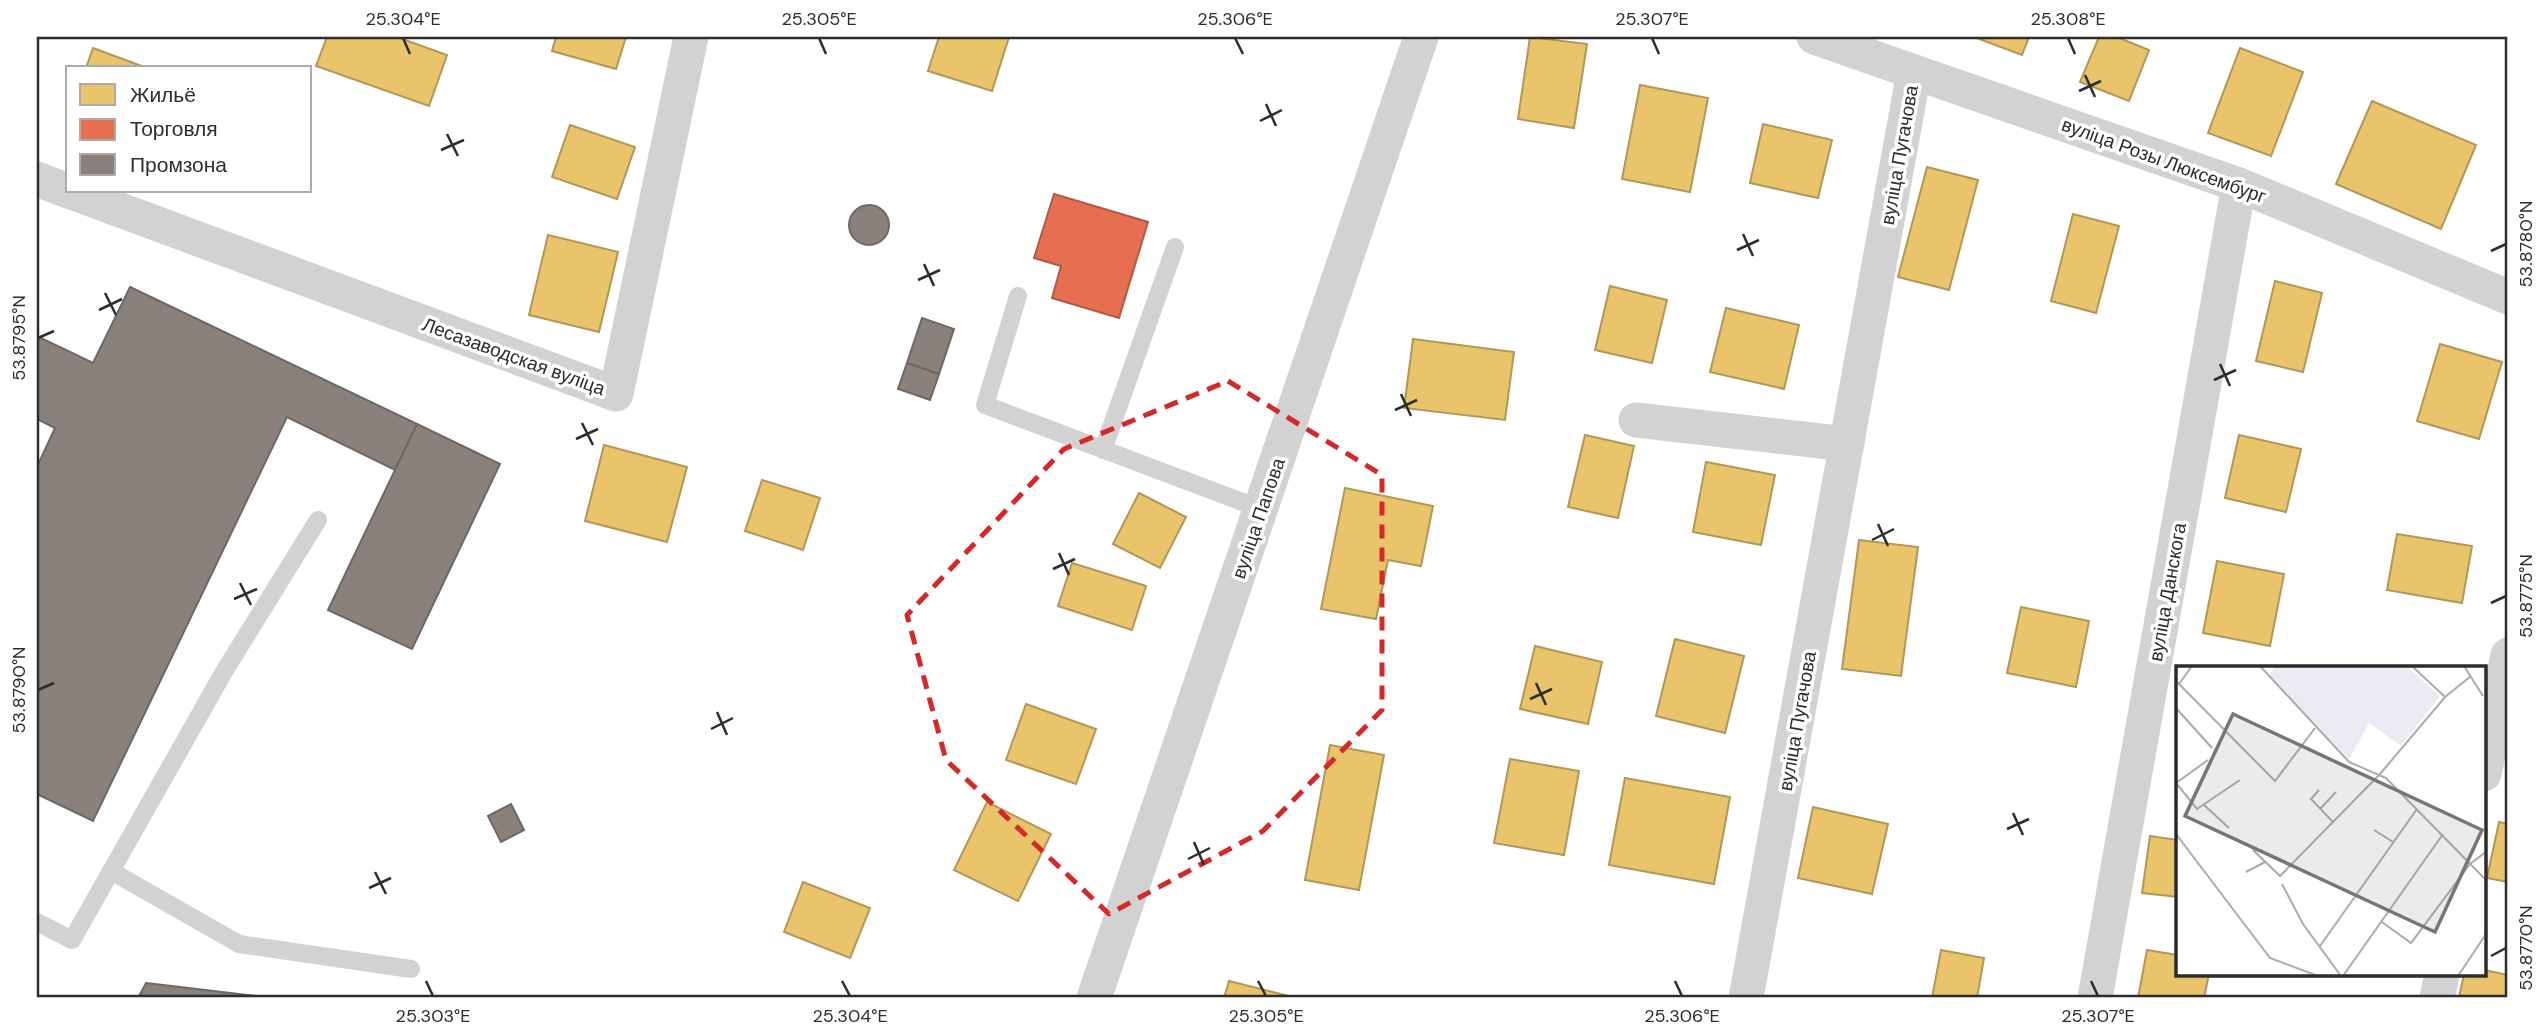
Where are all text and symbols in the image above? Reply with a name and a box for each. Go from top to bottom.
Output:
text: 25.304°E [365,7,441,31]
text: 25.305°E [781,7,857,31]
text: 25.306°E [1197,7,1273,31]
text: 25.307°E [1615,7,1689,31]
text: 25.308°E [2030,7,2106,31]
legend [66,66,312,192]
text: Жильё [130,81,196,109]
street label: вуліца Пугачова [1875,83,1924,227]
street label: вуліца Розы Люксембург [2058,112,2269,209]
text: Торговля [130,115,218,143]
text: Промзона [130,151,227,179]
text: 53.8780°N [2514,201,2538,287]
text: 53.8795°N [7,295,31,381]
street label: Лесазаводская вуліца [419,312,609,401]
street label: вуліца Папова [1226,454,1291,582]
street label: вуліца Данскога [2143,520,2192,663]
text: 53.8775°N [2514,554,2538,638]
text: 53.8790°N [7,646,31,734]
street label: вуліца Пугачова [1773,649,1822,793]
inset map [2176,666,2486,976]
text: 53.8770°N [2514,905,2538,991]
text: 25.303°E [396,1004,470,1028]
text: 25.304°E [812,1004,888,1028]
text: 25.305°E [1228,1004,1304,1028]
text: 25.306°E [1644,1004,1720,1028]
text: 25.307°E [2061,1004,2135,1028]

